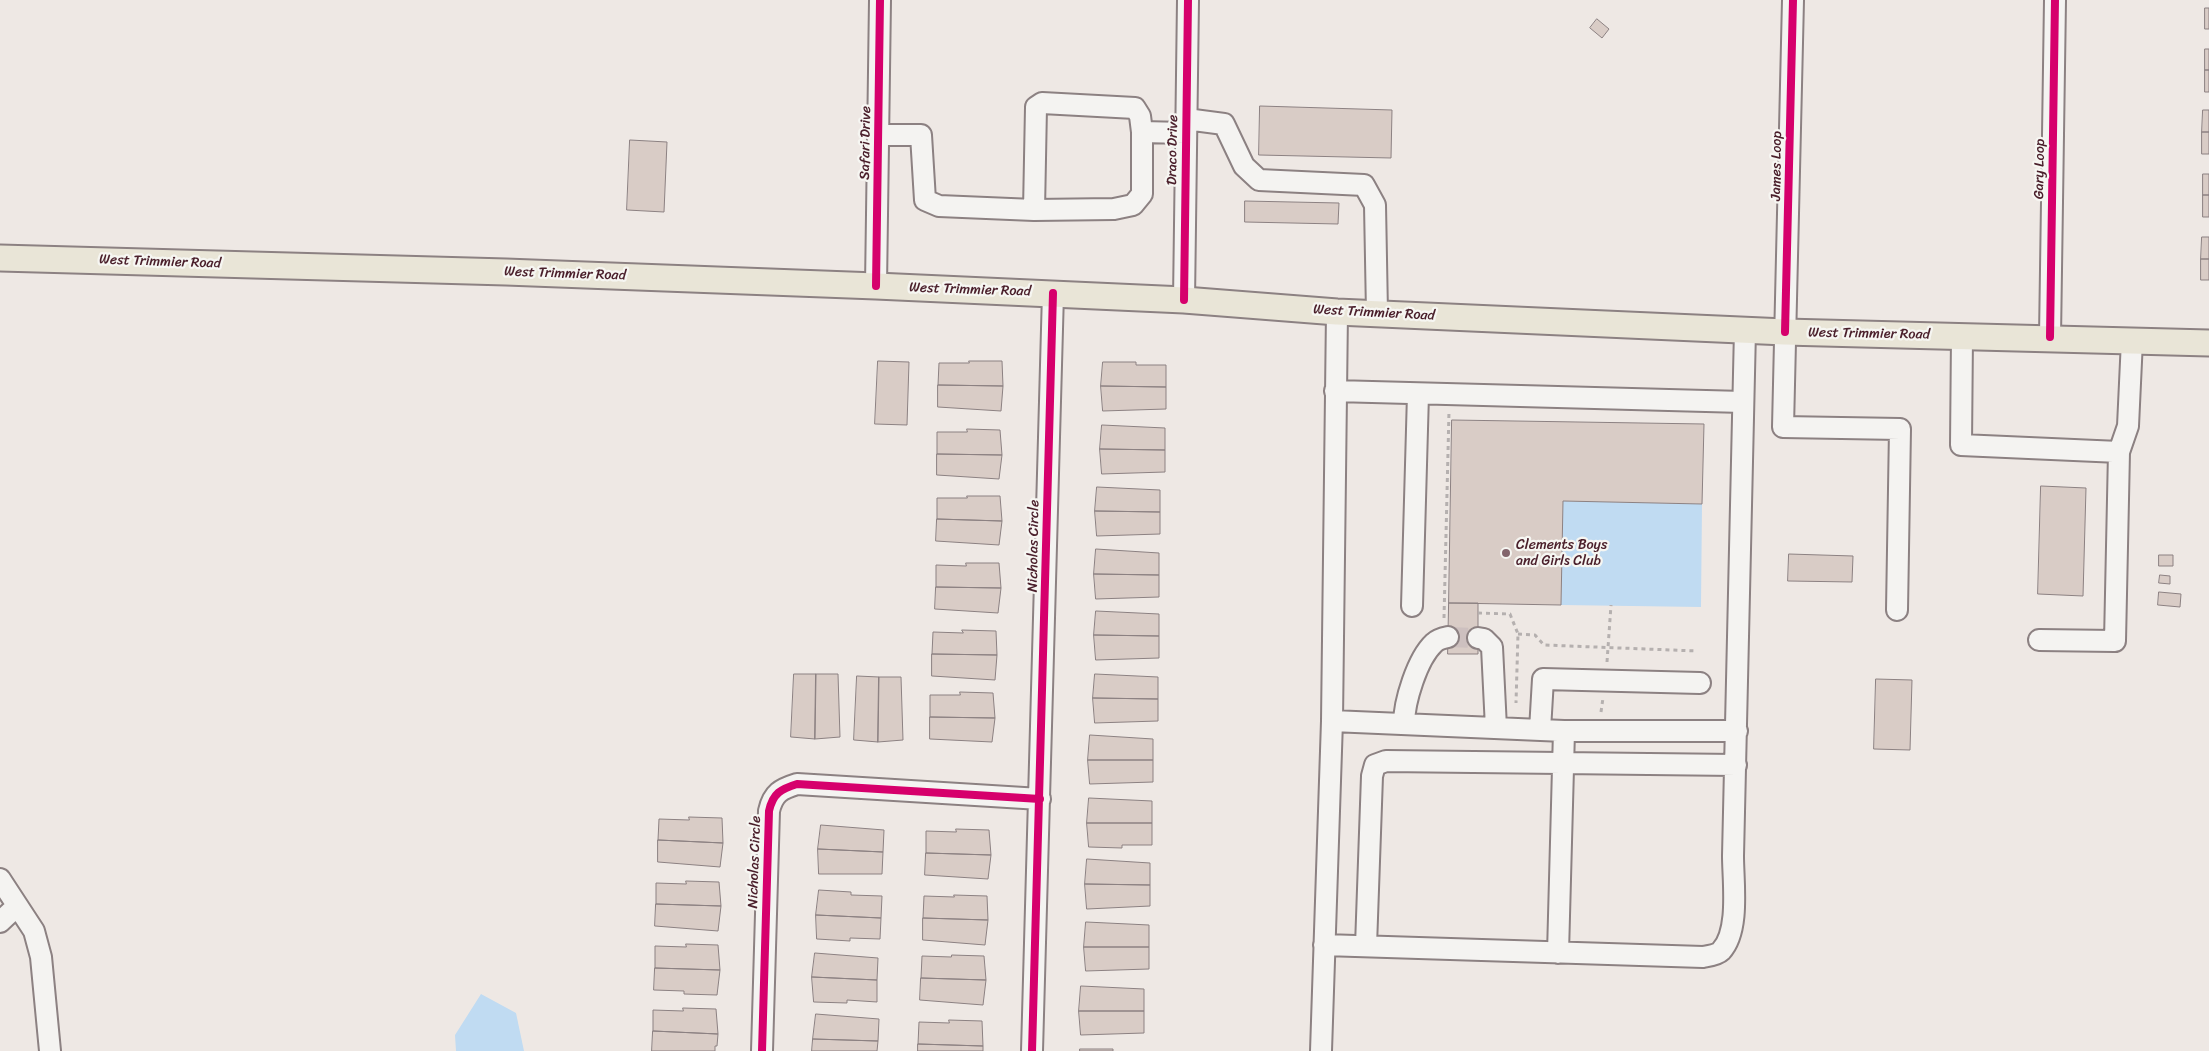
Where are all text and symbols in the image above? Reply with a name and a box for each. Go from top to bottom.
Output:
street label: Safari Drive [857,106,875,180]
street label: Draco Drive [1164,115,1182,185]
street label: James Loop [1768,131,1786,201]
street label: Gary Loop [2031,139,2049,199]
street label: West Trimmier Road [99,251,221,273]
street label: West Trimmier Road [504,263,626,285]
street label: West Trimmier Road [909,279,1031,301]
street label: West Trimmier Road [1313,301,1435,325]
street label: West Trimmier Road [1808,325,1930,343]
street label: Nicholas Circle [1025,500,1043,592]
place label: Clements Boys and Girls Club [1516,537,1607,570]
marker: Clements Boys and Girls Club [1500,547,1512,559]
street label: Nicholas Circle [745,815,765,909]

